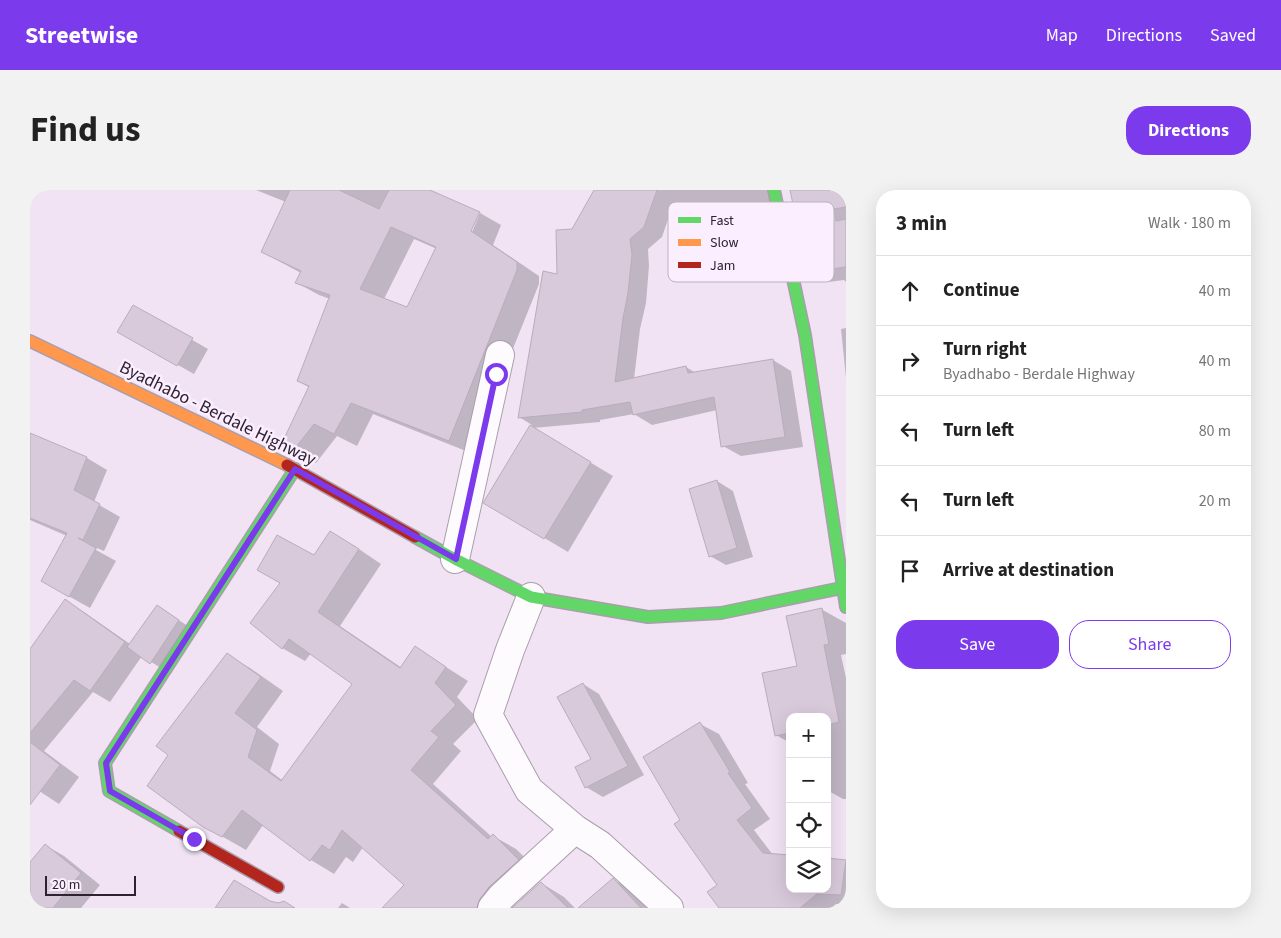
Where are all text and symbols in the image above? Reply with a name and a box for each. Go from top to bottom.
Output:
text: Streetwise [25,18,138,53]
text: Map [1046,23,1078,48]
text: Directions [1106,23,1182,48]
text: Saved [1210,23,1256,48]
text: Find us [30,105,140,155]
button: Directions [1126,106,1251,155]
legend [668,202,834,282]
text: 3 min [896,208,947,238]
text: Fast [710,211,734,231]
text: Walk · 180 m [1148,212,1231,234]
text: Slow [710,233,739,253]
text: Jam [710,256,735,276]
icon: ahead [896,277,924,305]
text: Continue [943,277,1020,304]
text: 40 m [1199,280,1231,302]
text: Turn right [943,336,1027,363]
icon: right [896,347,924,375]
text: 40 m [1199,350,1231,372]
street label: Byadhabo - Berdale Highway [115,355,321,472]
route start [485,363,508,386]
text: Byadhabo - Berdale Highway [943,363,1135,385]
icon: left [896,417,924,445]
text: Turn left [943,417,1014,444]
text: 80 m [1199,420,1231,442]
icon: left [896,487,924,515]
text: Turn left [943,487,1014,514]
text: 20 m [1199,490,1231,512]
icon: arrive [896,557,924,585]
text: Arrive at destination [943,557,1114,584]
button: Save [896,620,1059,669]
button: Share [1069,620,1231,669]
map controls [786,713,831,893]
button: + [786,713,831,758]
button: − [786,758,831,803]
button: locate [786,803,831,848]
route end [183,828,206,851]
button: layers [786,848,831,893]
scale bar [45,873,136,896]
text: 20 m [52,875,80,895]

